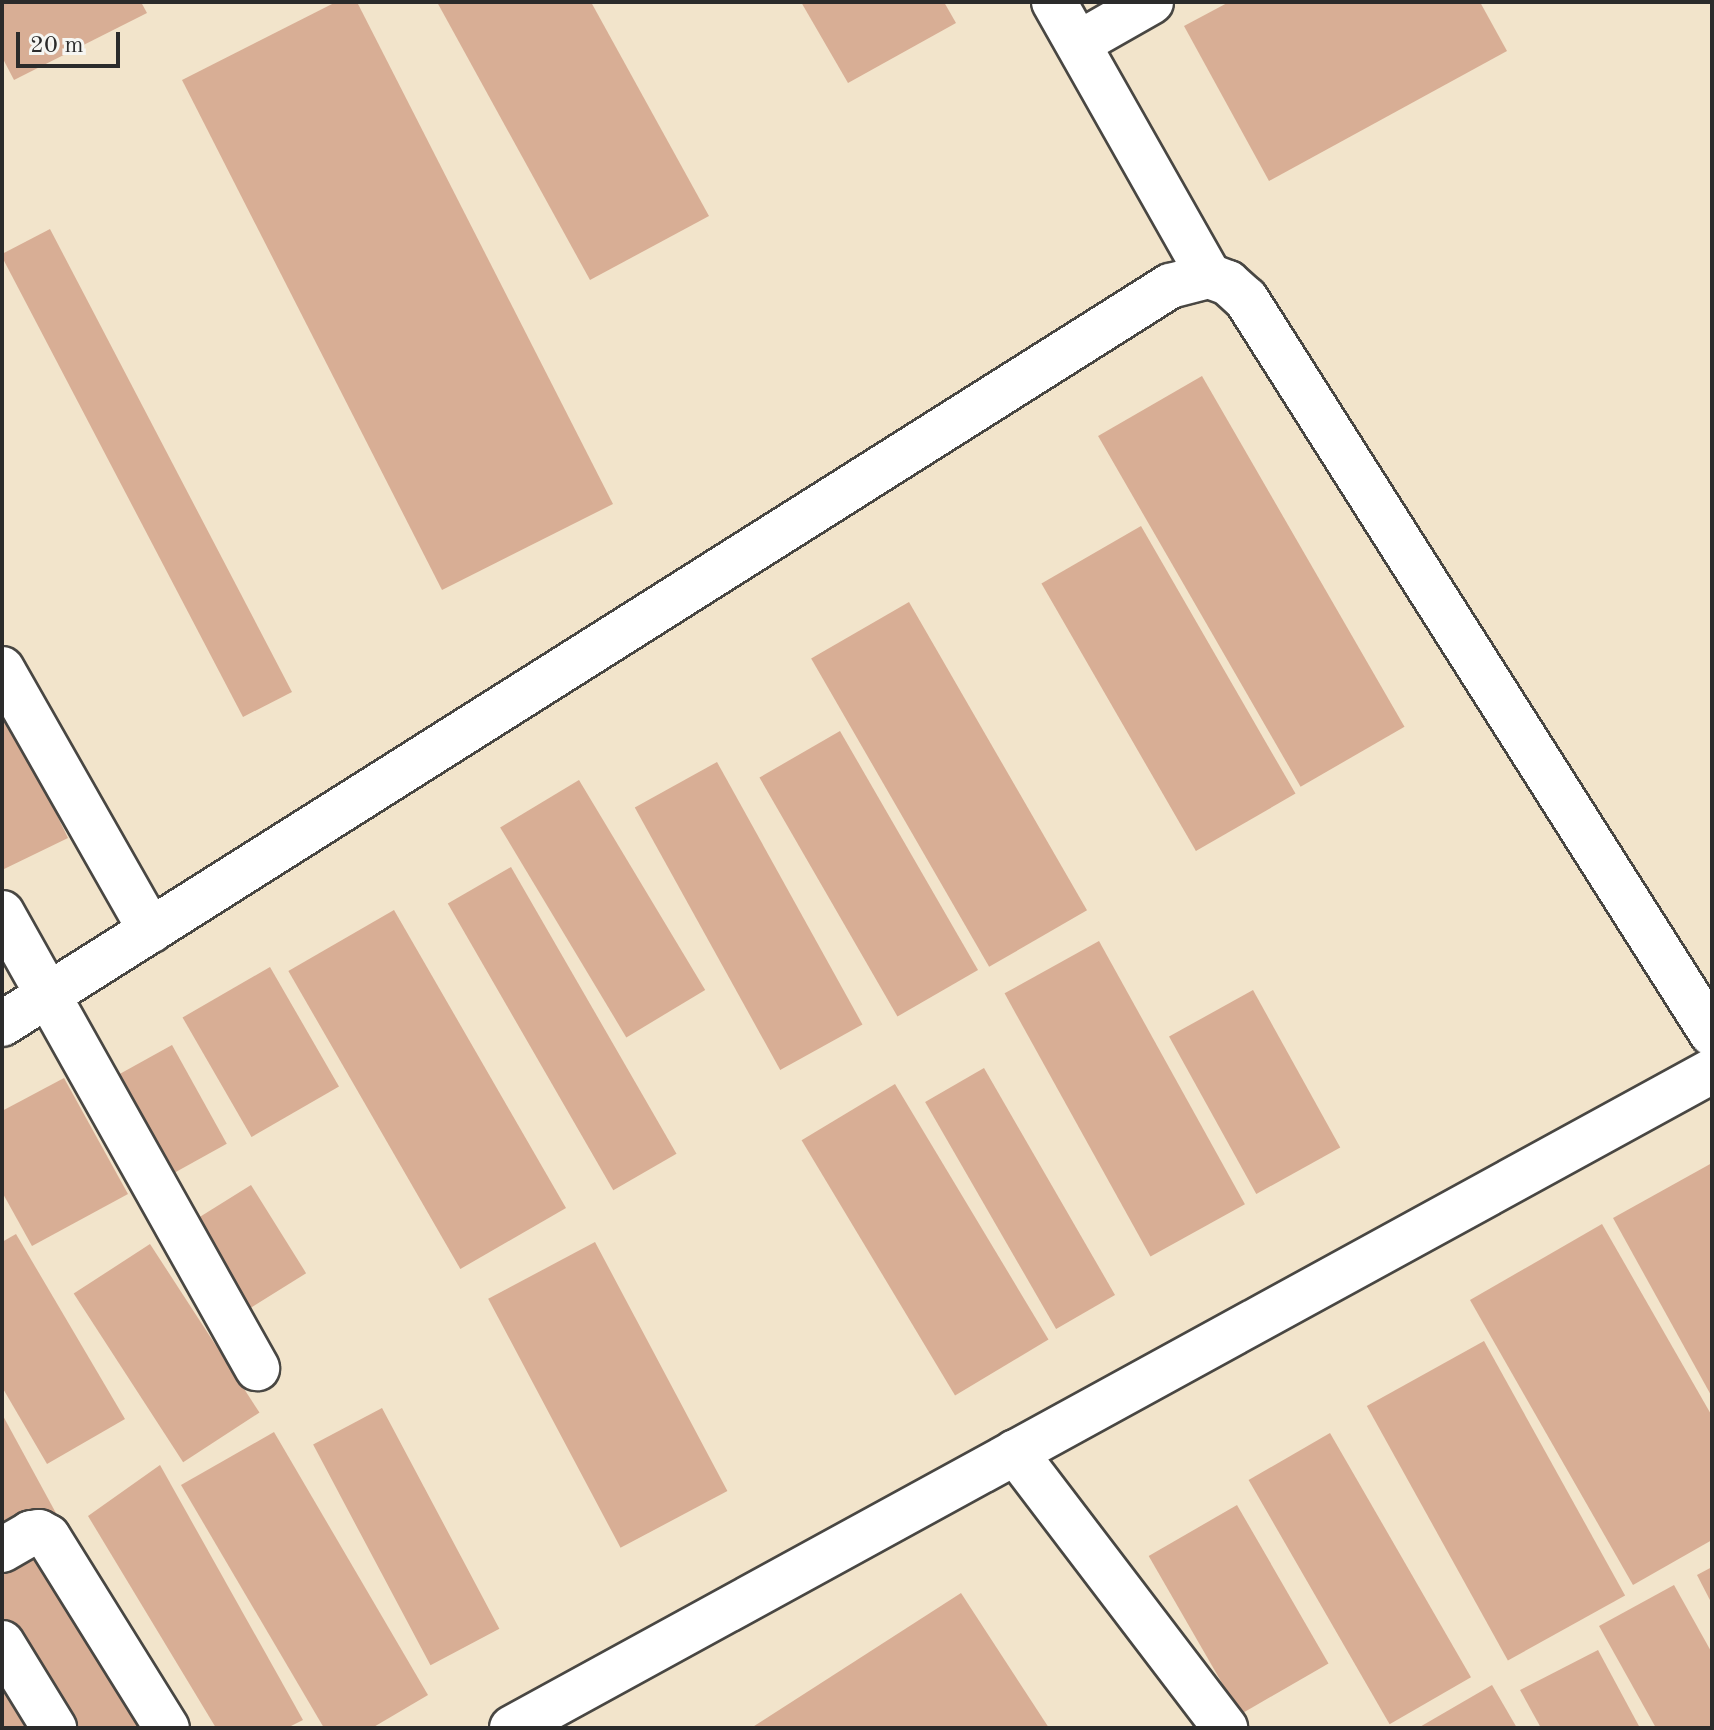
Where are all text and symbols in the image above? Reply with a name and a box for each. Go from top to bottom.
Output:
scale bar [20,16,124,66]
text: 20 m [30,34,84,58]

